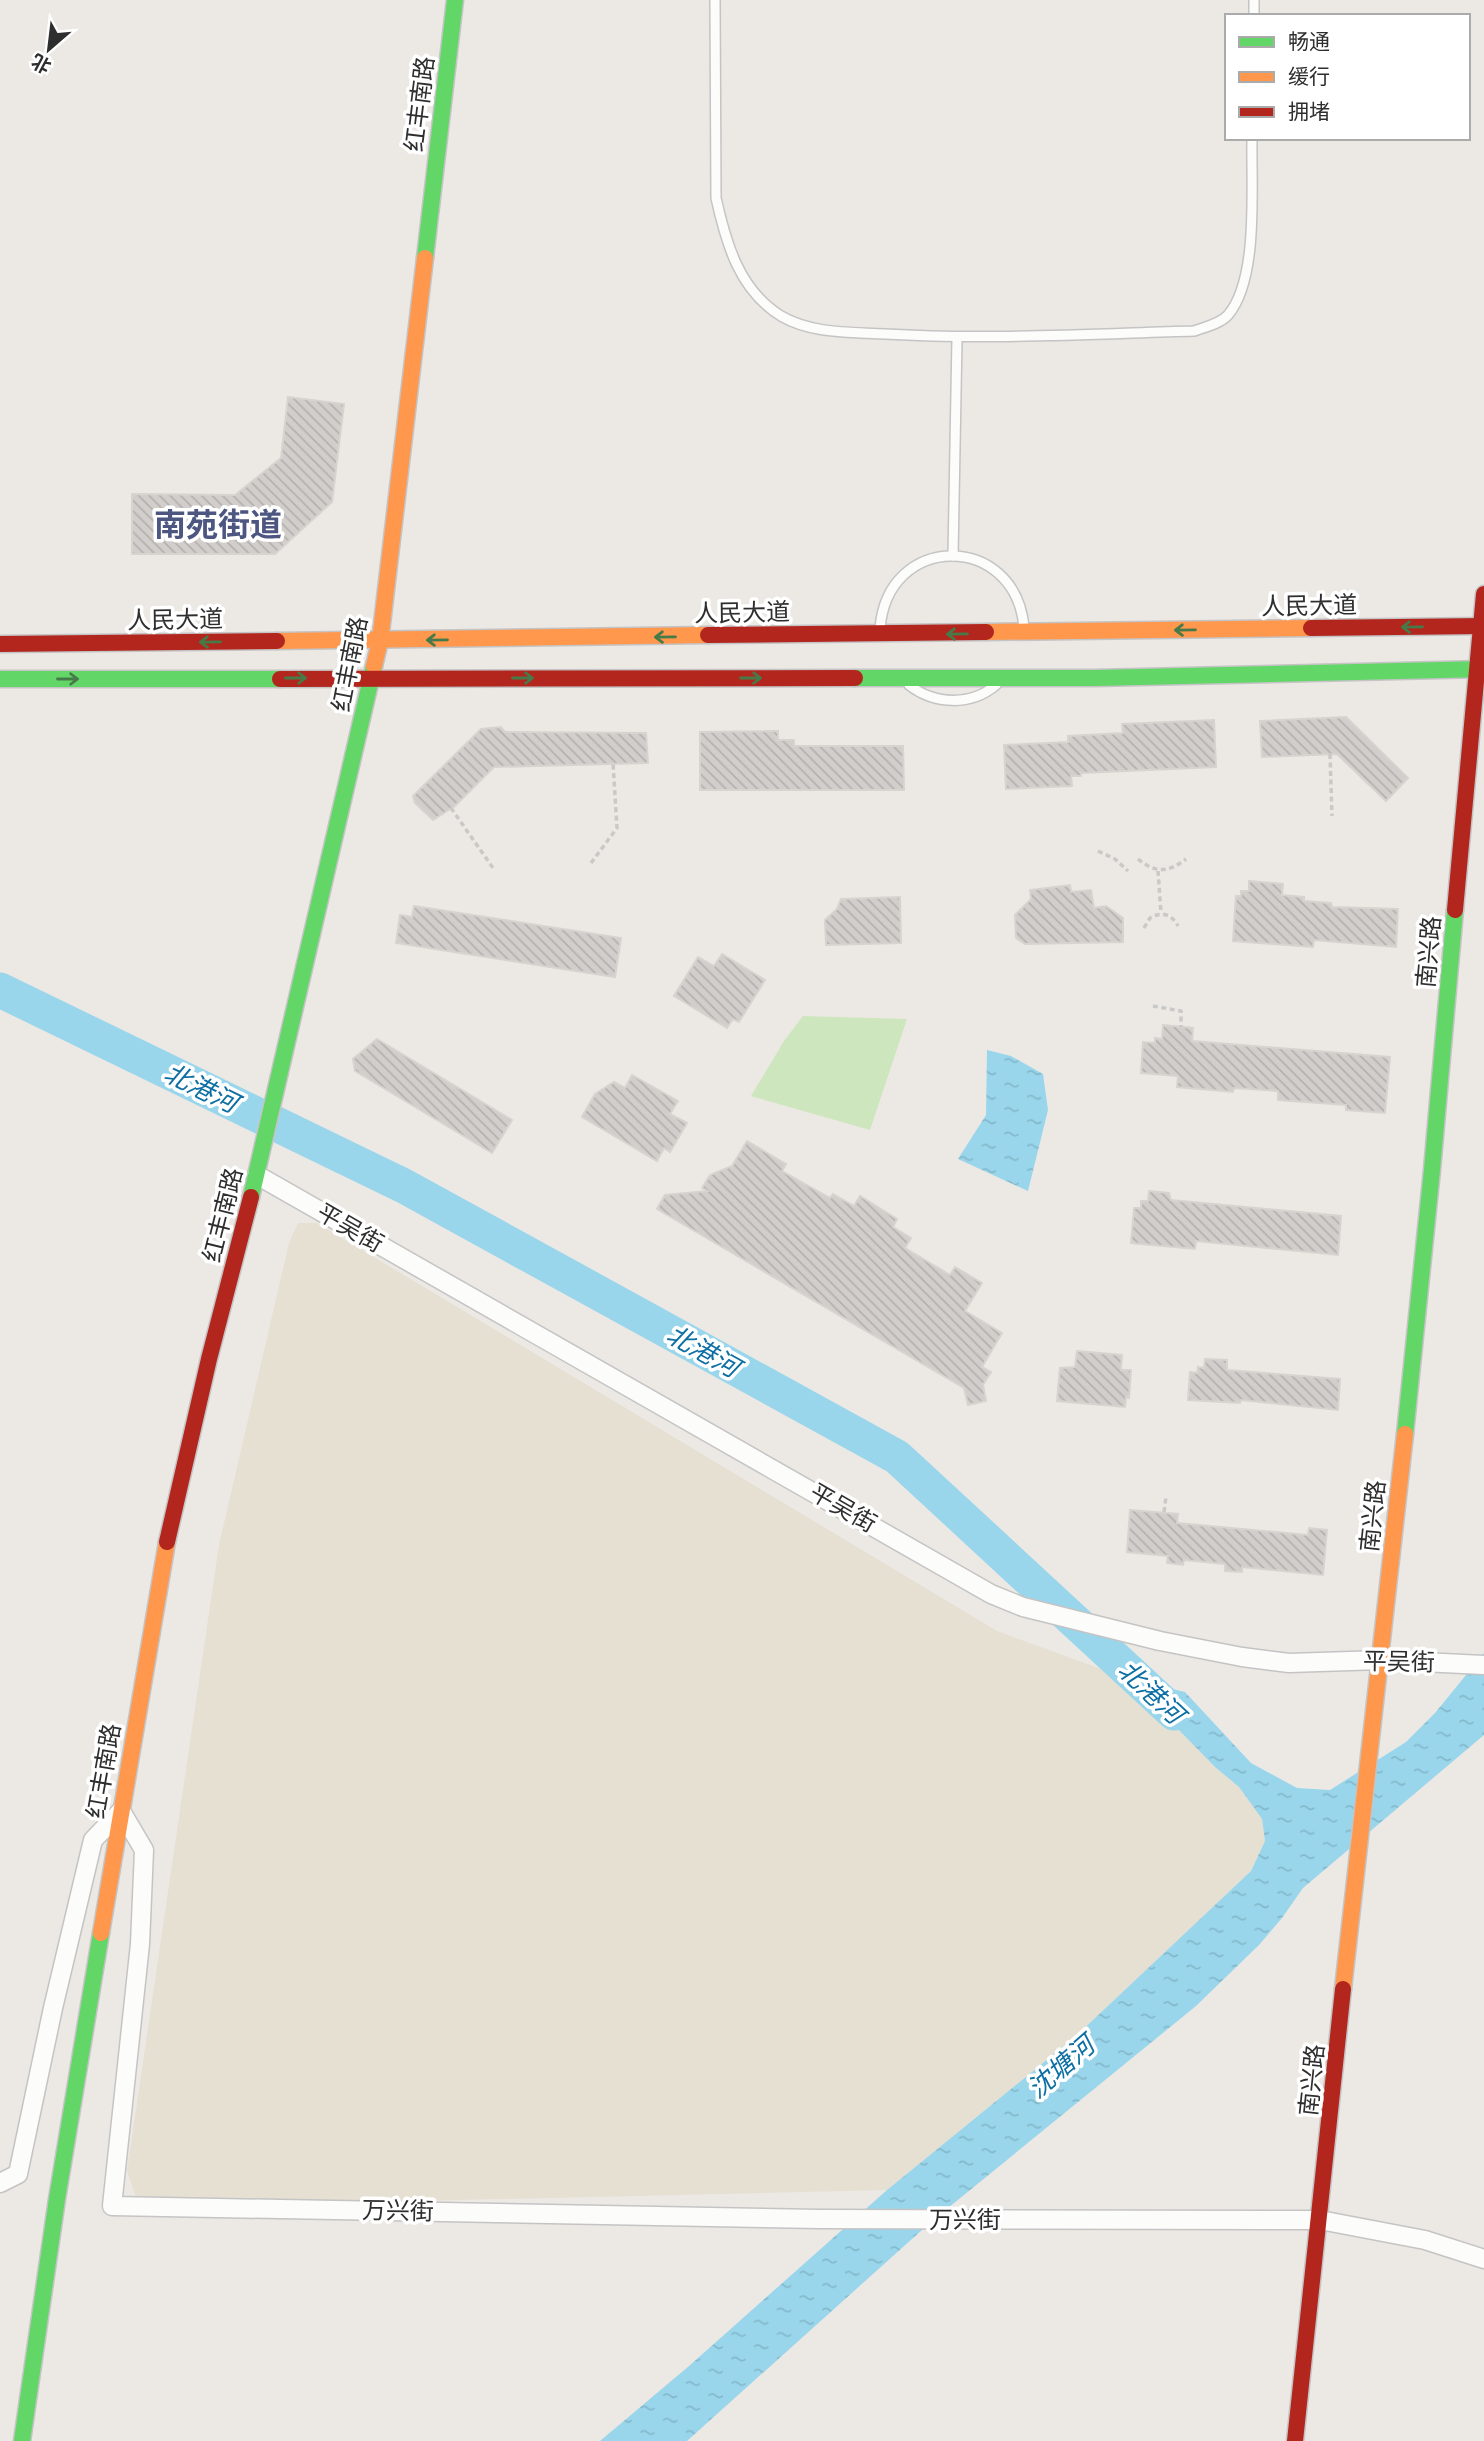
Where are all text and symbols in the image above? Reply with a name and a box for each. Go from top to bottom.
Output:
north arrow [14,14,84,84]
legend [1225,14,1470,140]
text: 畅通 [1288,30,1330,54]
text: 北 [27,49,55,78]
street label: 红丰南路 [400,55,440,153]
text: 缓行 [1288,65,1330,89]
text: 拥堵 [1288,100,1330,124]
district label: 南苑街道 [154,506,282,544]
street label: 人民大道 [1261,591,1357,621]
street label: 人民大道 [694,598,790,628]
street label: 人民大道 [127,605,223,635]
street label: 红丰南路 [327,614,373,714]
one-way arrow [1401,621,1424,634]
one-way arrow [1173,624,1196,637]
one-way arrow [945,627,968,640]
one-way arrow [653,630,676,644]
one-way arrow [426,633,449,647]
one-way arrow [198,635,221,649]
one-way arrow [284,671,307,685]
one-way arrow [511,671,534,685]
one-way arrow [739,671,762,685]
one-way arrow [56,672,79,686]
street label: 南兴路 [1412,915,1446,989]
water label: 北港河 [159,1057,247,1121]
street label: 红丰南路 [198,1165,248,1265]
street label: 平吴街 [312,1198,388,1258]
water label: 北港河 [662,1319,749,1385]
street label: 平吴街 [805,1478,881,1538]
street label: 南兴路 [1355,1479,1391,1553]
street label: 平吴街 [1363,1647,1435,1677]
water label: 北港河 [1112,1654,1193,1733]
street label: 红丰南路 [82,1721,126,1821]
water label: 沈塘河 [1022,2027,1104,2104]
street label: 南兴路 [1294,2043,1330,2117]
street label: 万兴街 [362,2196,434,2226]
street label: 万兴街 [929,2206,1001,2234]

